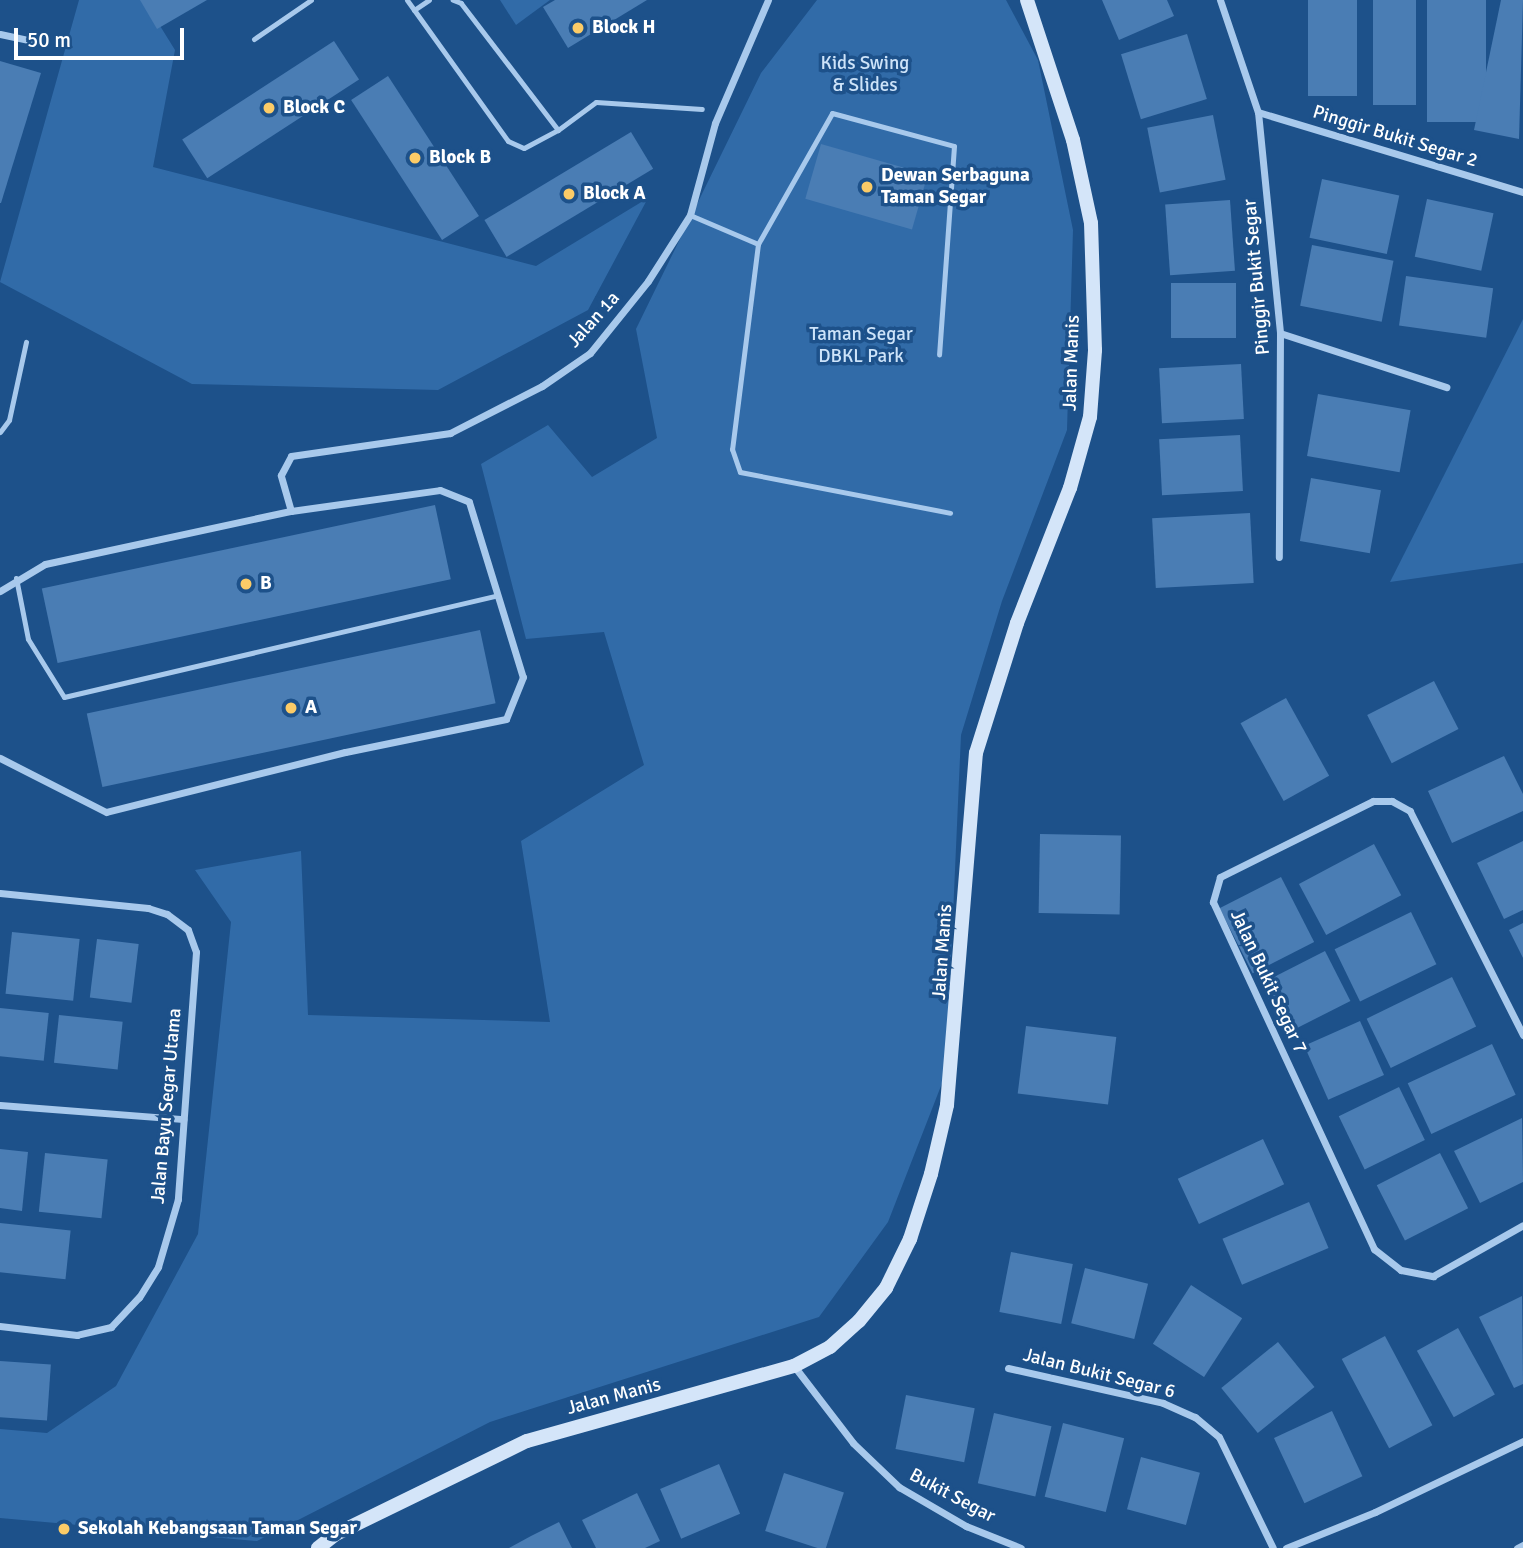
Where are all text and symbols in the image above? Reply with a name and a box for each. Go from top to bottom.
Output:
scale bar [18,14,187,58]
place label: Block H [592,17,656,39]
marker: Block H [570,20,586,36]
text: 50 m [27,27,71,53]
park label: Kids Swing & Slides [821,53,909,97]
place label: Block C [283,97,345,119]
marker: Block C [261,100,277,116]
street label: Pinggir Bukit Segar 2 [1310,101,1480,173]
place label: Block B [429,147,491,169]
marker: Block B [407,150,423,166]
place label: Dewan Serbaguna Taman Segar [881,165,1030,209]
marker: Dewan Serbaguna Taman Segar [859,179,875,195]
place label: Block A [583,183,646,205]
marker: Block A [561,186,577,202]
street label: Pinggir Bukit Segar [1239,198,1275,356]
street label: Jalan 1a [563,287,625,353]
street label: Jalan Manis [1059,315,1085,411]
park label: Taman Segar DBKL Park [809,324,913,368]
place label: B [260,573,272,595]
marker: B [238,576,254,592]
place label: A [305,697,317,719]
marker: A [283,700,299,716]
street label: Jalan Manis [928,903,958,1001]
street label: Jalan Bukit Segar 7 [1225,907,1311,1057]
street label: Jalan Bayu Segar Utama [147,1007,187,1205]
street label: Jalan Bukit Segar 6 [1021,1344,1177,1404]
street label: Jalan Manis [565,1374,663,1420]
street label: Bukit Segar [905,1464,999,1528]
place label: Sekolah Kebangsaan Taman Segar [78,1518,357,1540]
marker: Sekolah Kebangsaan Taman Segar [56,1521,72,1537]

